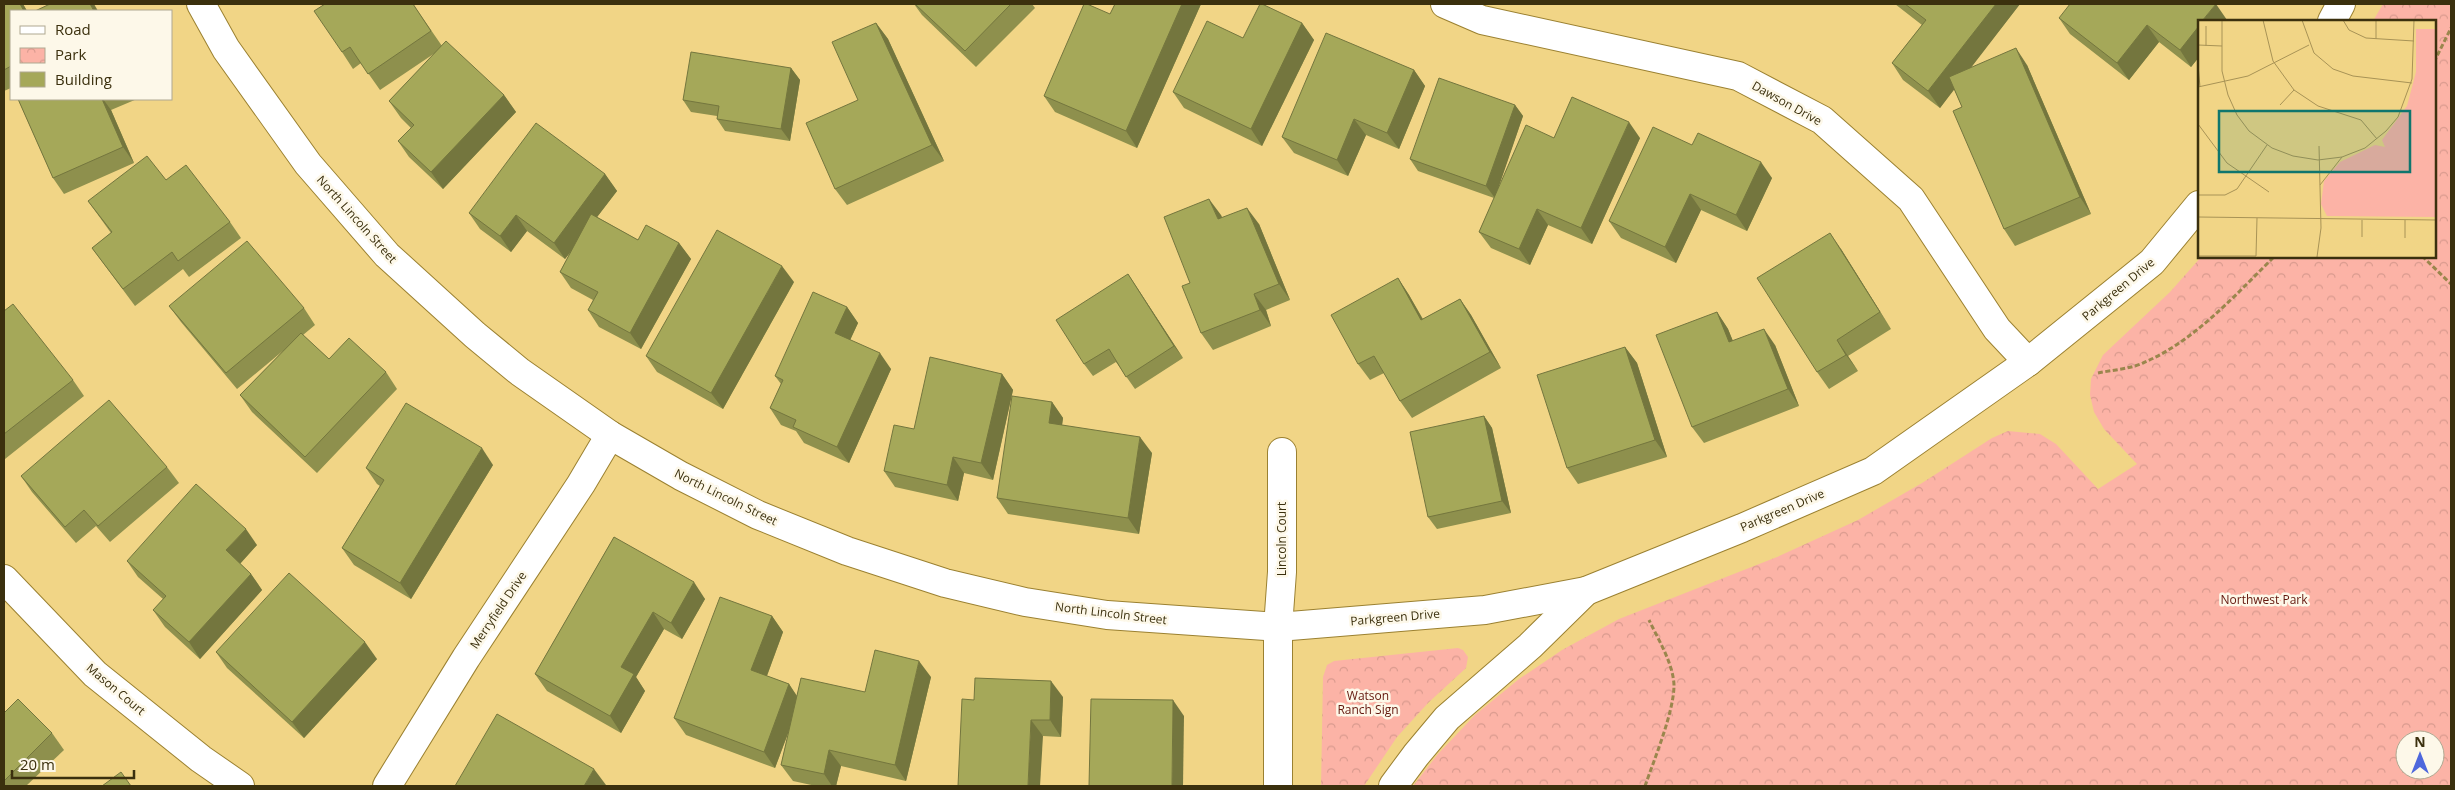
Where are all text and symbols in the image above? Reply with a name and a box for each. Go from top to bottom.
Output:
legend [10,10,172,100]
text: Road [55,19,91,39]
inset map [2198,20,2435,258]
text: Park [55,44,86,64]
text: Building [55,69,112,89]
street label: Dawson Drive [1749,77,1825,129]
street label: North Lincoln Street [313,171,401,267]
street label: Parkgreen Drive [2078,253,2158,324]
street label: North Lincoln Street [672,465,780,529]
street label: Parkgreen Drive [1737,485,1827,535]
street label: Lincoln Court [1273,502,1290,576]
street label: Merryfield Drive [466,568,530,652]
park label: Northwest Park [2220,591,2308,608]
street label: North Lincoln Street [1054,598,1168,628]
street label: Parkgreen Drive [1350,605,1441,629]
street label: Mason Court [83,659,149,719]
park label: Watson Ranch Sign [1337,687,1399,718]
north arrow [2395,730,2445,780]
text: N [2414,732,2426,751]
scale bar [12,748,135,780]
text: 20 m [20,754,55,774]

